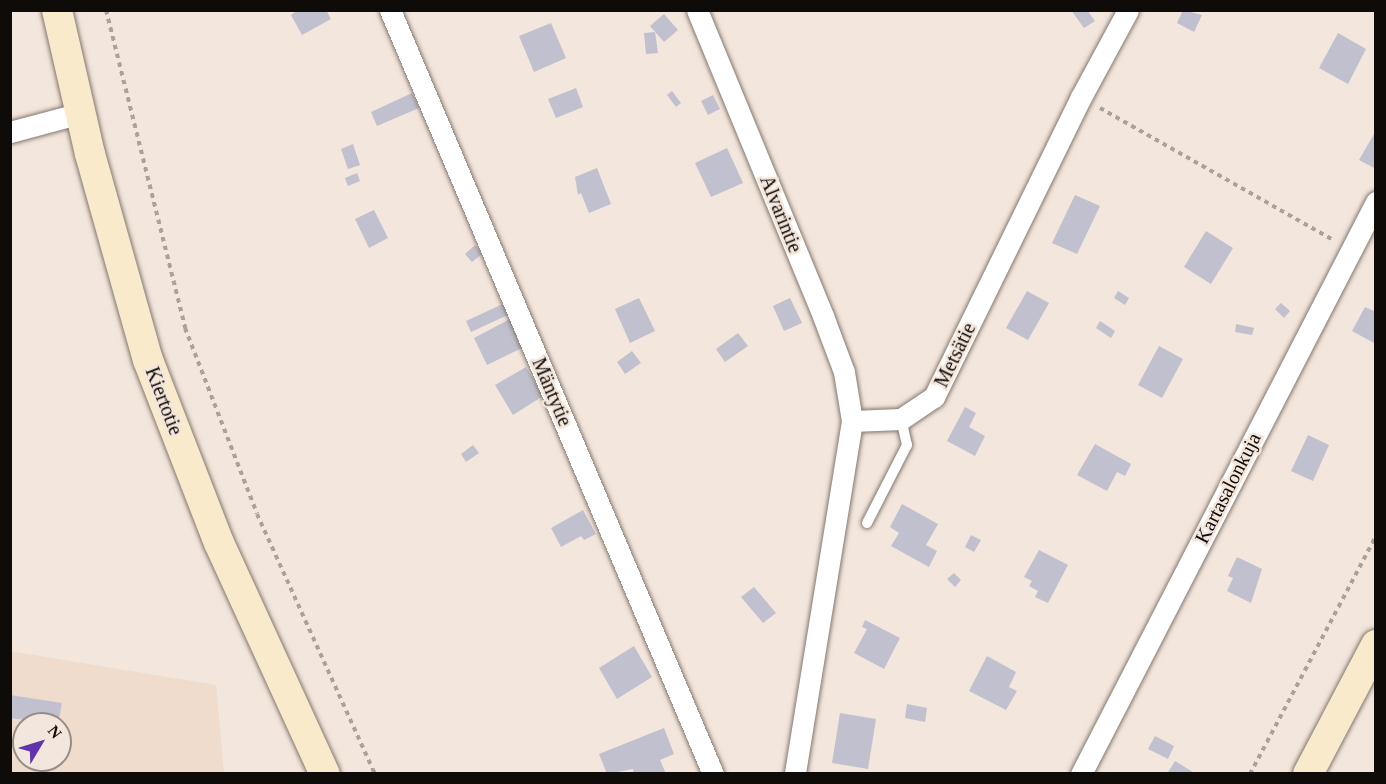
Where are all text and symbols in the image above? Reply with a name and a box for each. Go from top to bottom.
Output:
street label: Alvarintie [755,172,807,256]
street label: Metsätie [929,319,981,391]
street label: Mäntytie [527,354,577,430]
street label: Kiertotie [140,364,188,438]
street label: Kartasalonkuja [1190,429,1266,547]
north arrow [12,712,72,772]
text: N [45,722,65,742]

